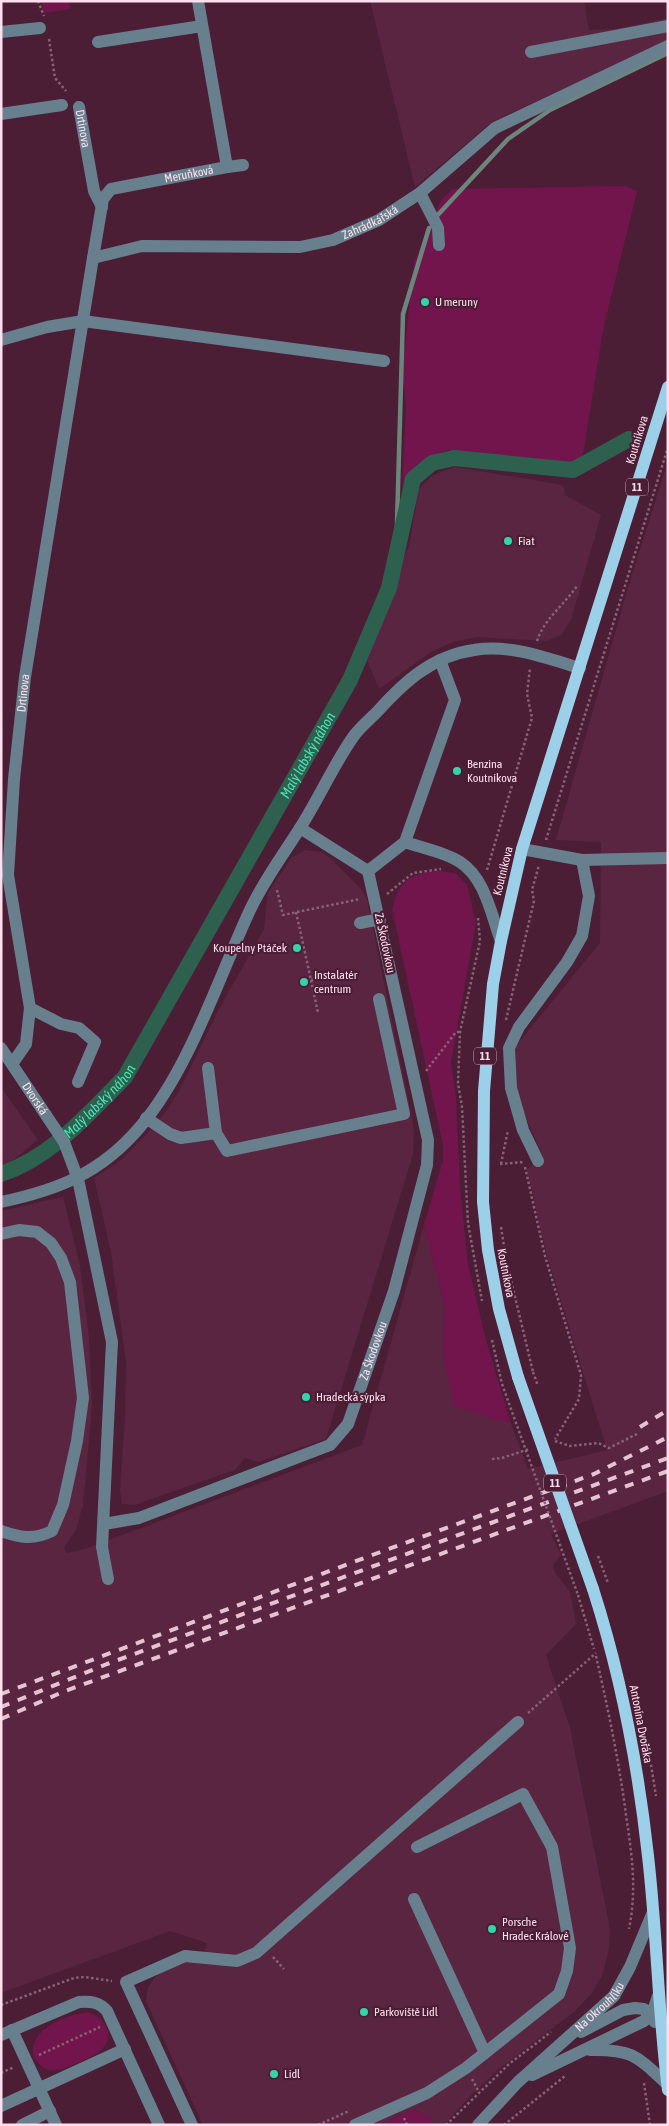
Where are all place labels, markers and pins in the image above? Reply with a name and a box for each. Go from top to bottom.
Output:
place label: U meruny [435,295,478,309]
marker: U meruny [419,296,431,308]
place label: Fiat [518,534,535,548]
marker: Fiat [502,535,514,547]
place label: Benzina Koutníkova [467,757,517,785]
marker: Benzina Koutníkova [451,765,463,777]
place label: Koupelny Ptáček [213,941,288,955]
marker: Koupelny Ptáček [291,942,303,954]
place label: Instalatér centrum [314,968,358,996]
marker: Instalatér centrum [298,976,310,988]
place label: Hradecká sýpka [316,1390,386,1404]
marker: Hradecká sýpka [300,1391,312,1403]
place label: Porsche Hradec Králové [502,1915,569,1943]
marker: Porsche Hradec Králové [486,1923,498,1935]
place label: Parkoviště Lidl [374,2005,439,2019]
marker: Parkoviště Lidl [358,2006,370,2018]
place label: Lidl [284,2067,301,2081]
marker: Lidl [268,2068,280,2080]

